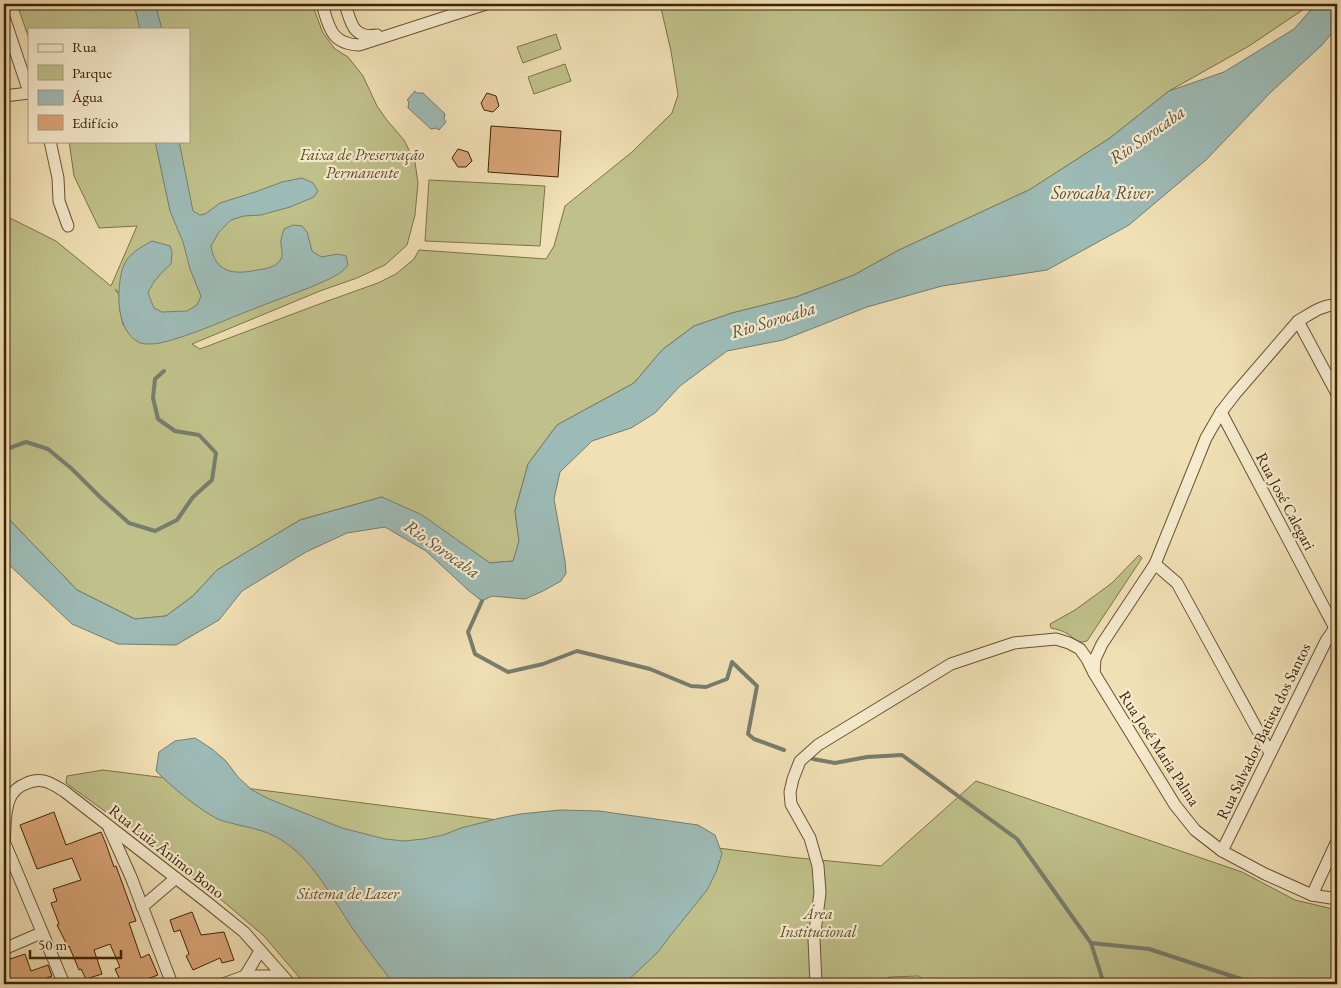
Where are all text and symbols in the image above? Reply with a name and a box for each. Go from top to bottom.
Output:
legend [28,28,190,142]
text: Rua [72,37,97,56]
text: Parque [72,63,112,82]
text: Água [71,87,103,106]
water label: Rio Sorocaba [1104,100,1189,169]
text: Edifício [72,113,118,132]
park label: Faixa de Preservação Permanente [299,144,424,183]
water label: Sorocaba River [1050,181,1154,204]
water label: Rio Sorocaba [728,296,818,343]
street label: Rua José Calegari [1251,449,1320,554]
water label: Rio Sorocaba [400,514,485,583]
street label: Rua Salvador Batista dos Santos [1211,639,1315,823]
street label: Rua José Maria Palma [1114,686,1205,811]
street label: Rua Luiz Ânimo Bono [105,800,229,903]
park label: Sistema de Lazer [296,883,400,904]
park label: Área Institucional [779,903,857,942]
scale bar [30,928,121,960]
text: 50 m [38,935,67,954]

